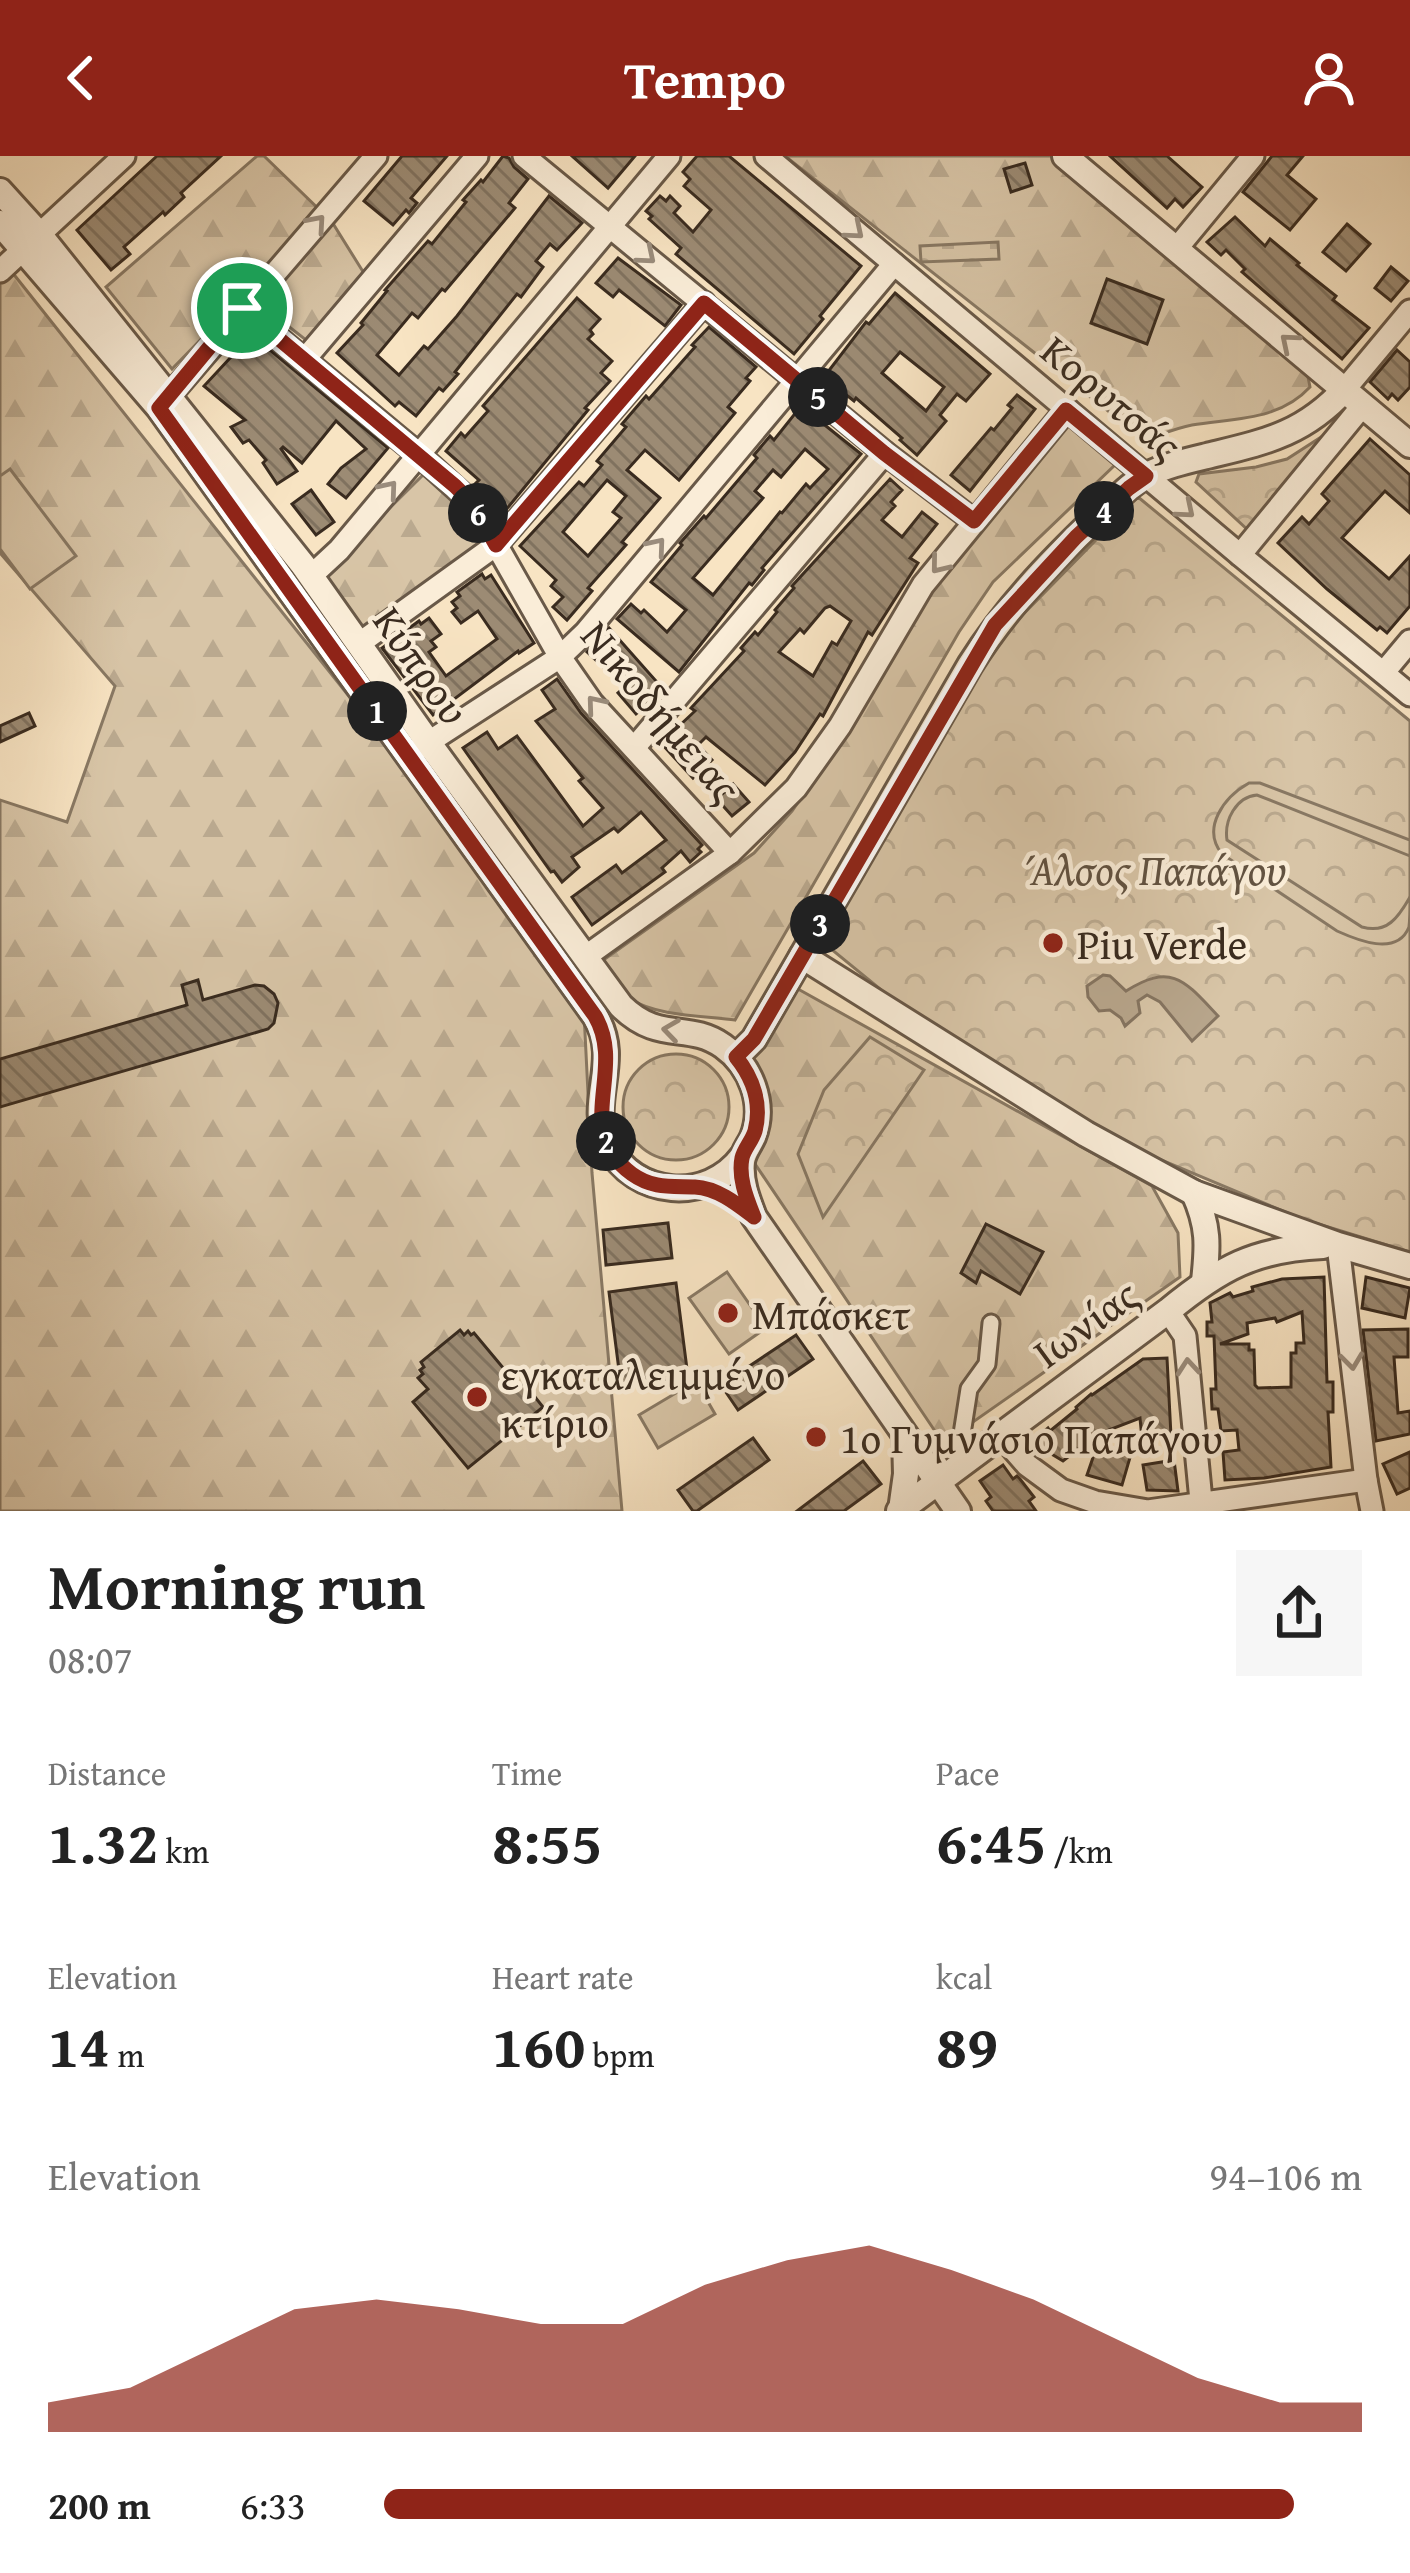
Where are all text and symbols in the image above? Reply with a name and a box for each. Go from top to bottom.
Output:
text: Tempo [624,39,786,118]
icon: back [48,45,114,111]
icon: person [1296,45,1362,111]
one-way arrow [302,215,324,237]
one-way arrow [841,217,863,239]
one-way arrow [634,242,656,264]
pin [191,257,293,359]
icon: arrive [209,275,275,341]
street label: Κορυτσάς [1028,320,1196,474]
one-way arrow [1281,334,1303,356]
pin: 5 [788,367,848,427]
text: 5 [809,373,827,421]
one-way arrow [375,481,396,503]
pin: 4 [1074,481,1134,541]
pin: 6 [448,483,508,543]
text: 4 [1095,487,1113,535]
text: 6 [469,489,487,537]
one-way arrow [1172,495,1194,517]
one-way arrow [643,538,664,560]
one-way arrow [932,551,954,573]
street label: Κύπρου [359,593,485,737]
street label: Νικοδήμειας [568,607,757,816]
pin: 1 [347,681,407,741]
text: 1 [368,687,386,735]
one-way arrow [588,696,610,718]
park label: Άλσος Παπάγου [1025,839,1287,900]
pin: 3 [790,894,850,954]
text: 3 [811,900,829,948]
place label: Piu Verde [1077,913,1247,974]
marker: Piu Verde [1040,930,1066,956]
one-way arrow [661,1018,680,1044]
pin: 2 [576,1111,636,1171]
text: 2 [597,1117,615,1165]
street label: Ιωνίας [1019,1264,1151,1382]
place label: Μπάσκετ [752,1283,911,1344]
marker: Μπάσκετ [715,1300,741,1326]
place label: εγκαταλειμμένο κτίριο [501,1343,786,1452]
one-way arrow [1338,1352,1364,1371]
one-way arrow [1176,1357,1201,1376]
marker: εγκαταλειμμένο κτίριο [464,1384,490,1410]
place label: 1ο Γυμνάσιο Παπάγου [840,1407,1223,1468]
marker: 1ο Γυμνάσιο Παπάγου [803,1424,829,1450]
text: Morning run [48,1536,425,1633]
button: share [1236,1550,1362,1676]
text: 08:07 [48,1630,133,1687]
text: Distance [48,1749,166,1797]
text: Time [492,1749,562,1797]
text: Pace [936,1749,999,1797]
text: 1.32 [48,1797,158,1885]
text: 8:55 [492,1797,602,1885]
text: 6:45 [936,1797,1046,1885]
text: km [158,1827,209,1875]
text: /km [1046,1827,1113,1875]
text: Elevation [48,1953,177,2001]
text: Heart rate [492,1953,634,2001]
text: kcal [936,1953,992,2001]
text: 14 [48,2001,110,2089]
text: 160 [492,2001,585,2089]
text: 89 [936,2001,998,2089]
text: m [110,2031,144,2079]
text: bpm [585,2031,654,2079]
text: Elevation [48,2147,201,2204]
text: 94–106 m [1209,2147,1362,2204]
text: 200 m [48,2476,151,2533]
text: 6:33 [240,2476,306,2533]

